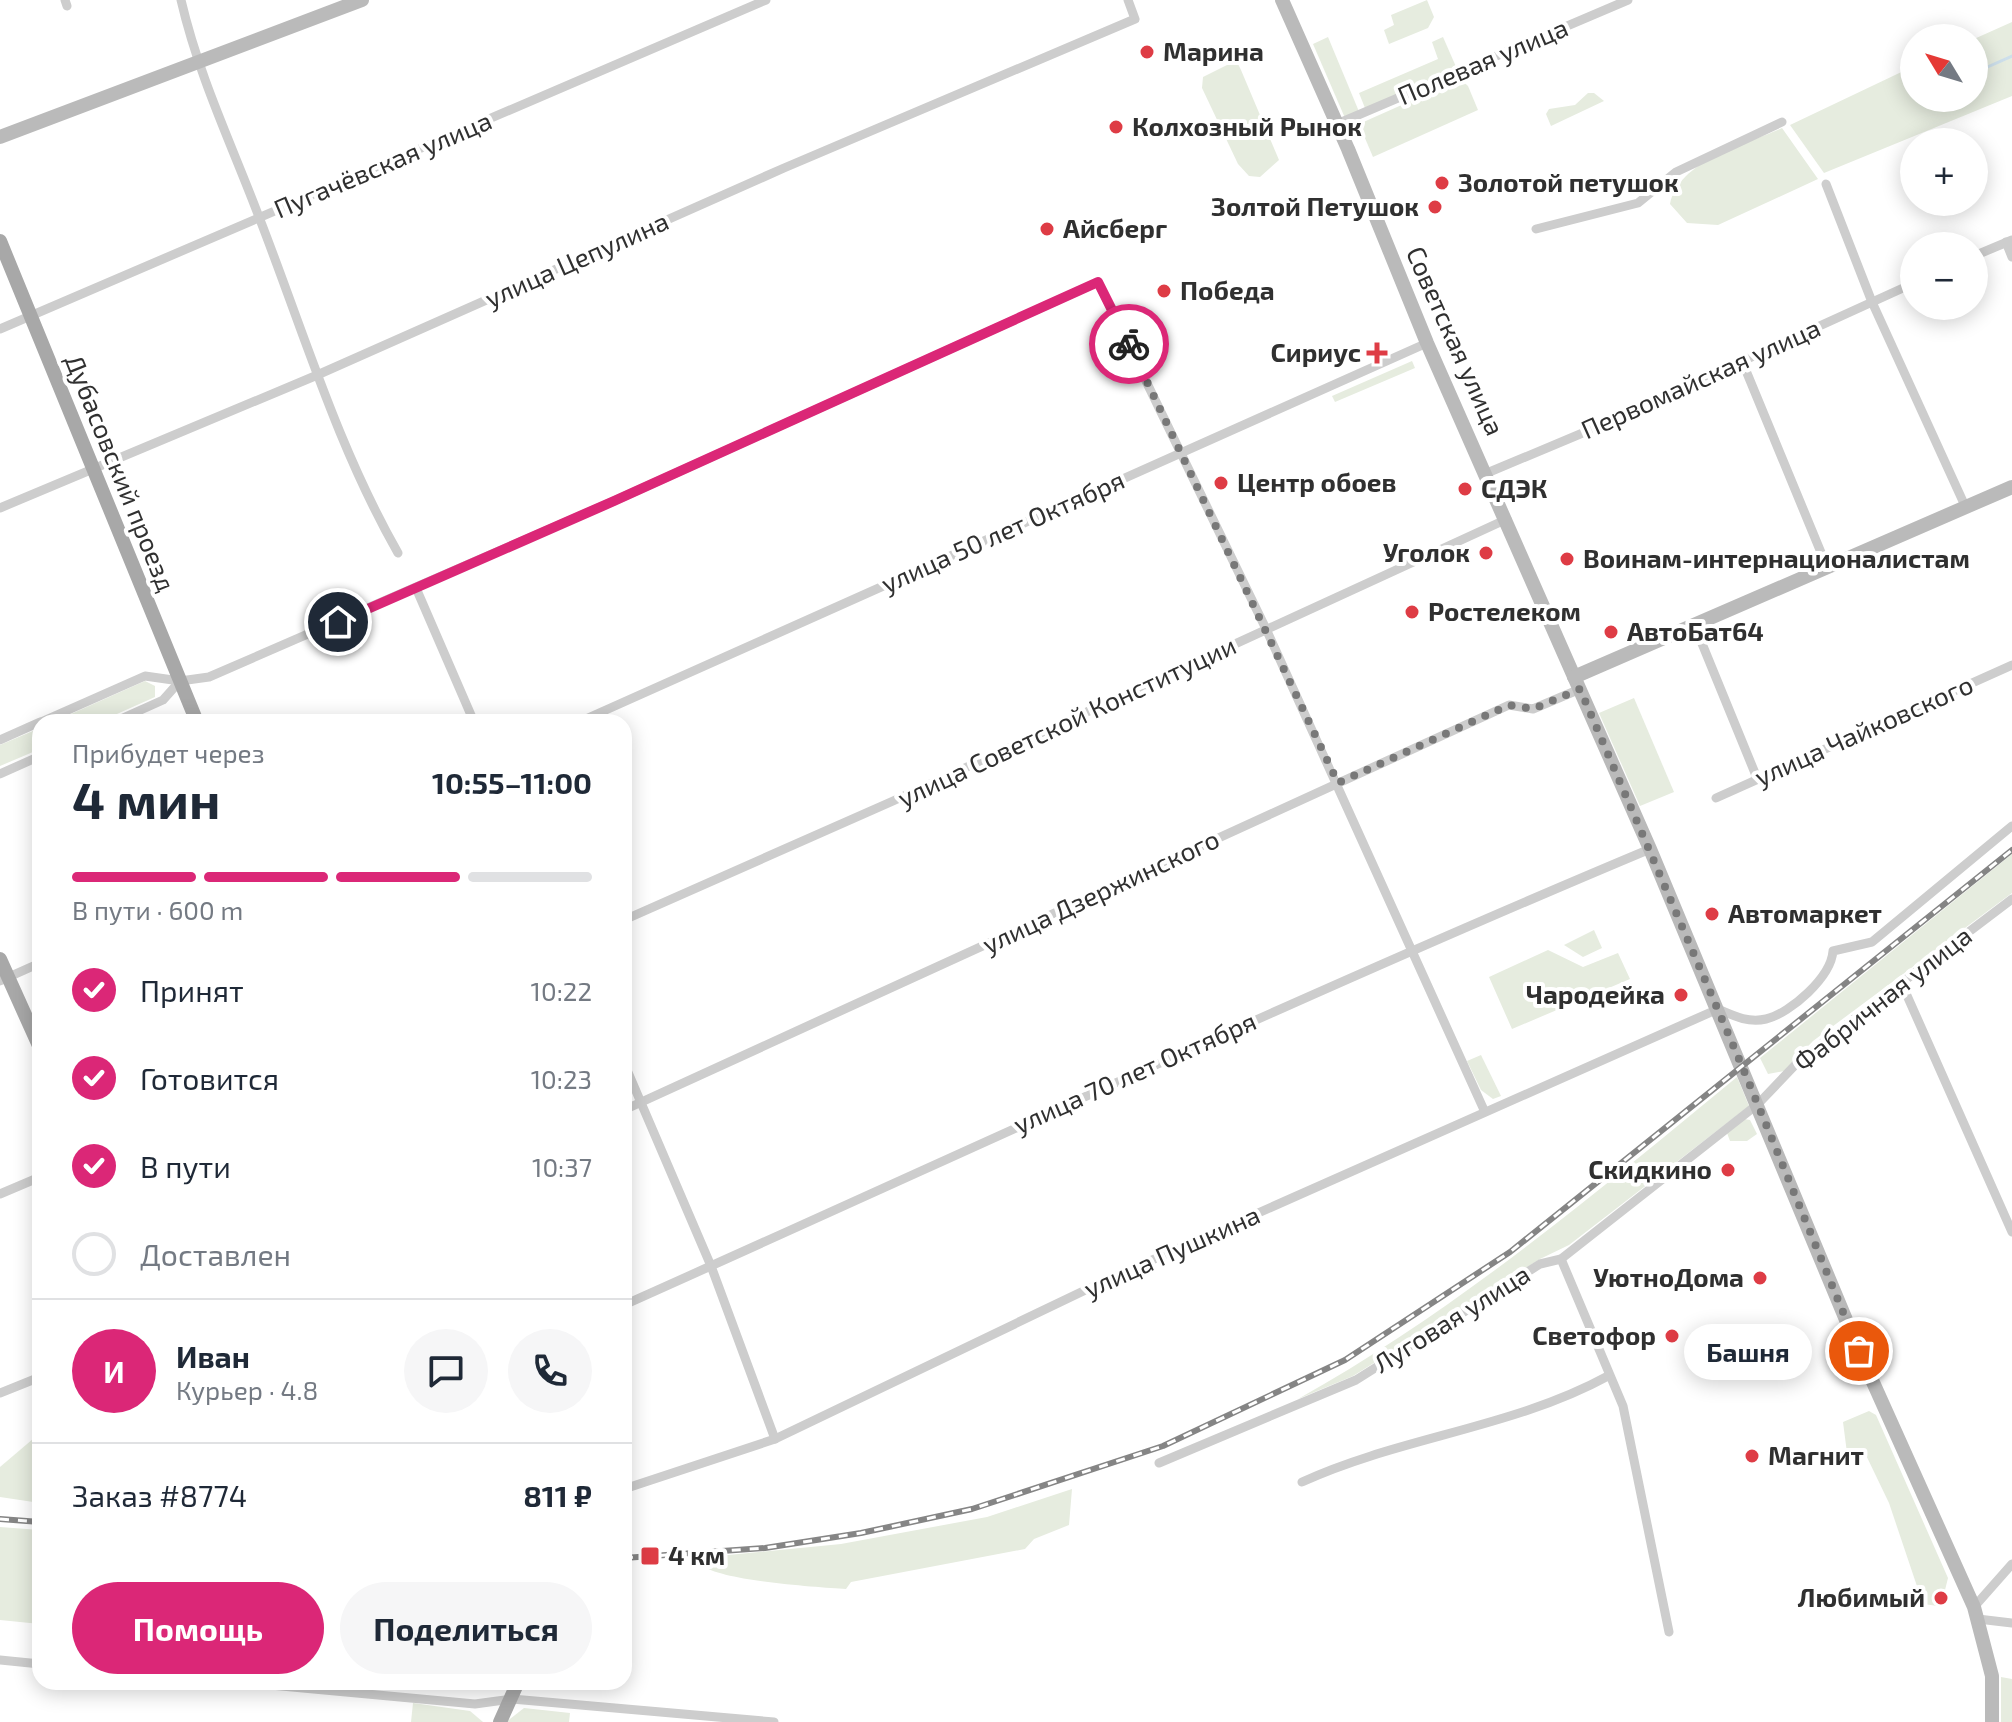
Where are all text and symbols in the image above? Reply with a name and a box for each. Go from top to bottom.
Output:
street label: Полевая улица [1393,11,1573,111]
north arrow [1900,24,1988,112]
map controls [1900,24,1988,320]
place label: Марина [1163,35,1264,66]
marker: Марина [1138,43,1156,61]
street label: Пугачёвская улица [269,104,496,224]
place label: Колхозный Рынок [1132,110,1362,141]
marker: Колхозный Рынок [1107,118,1125,136]
button: + [1900,128,1988,216]
place label: Золотой петушок [1458,166,1679,197]
marker: Золотой петушок [1433,174,1451,192]
place label: Золтой Петушок [1211,190,1419,221]
marker: Золтой Петушок [1426,198,1444,216]
street label: улица Цепулина [480,204,673,314]
place label: Айсберг [1063,212,1167,243]
marker: Айсберг [1038,220,1056,238]
button: − [1900,232,1988,320]
street label: Советская улица [1400,241,1512,440]
place label: Победа [1180,274,1275,305]
marker: Победа [1155,282,1173,300]
courier [1089,304,1169,384]
street label: Первомайская улица [1576,311,1825,445]
icon: bike [1107,322,1151,366]
place label: Сириус [1271,336,1361,367]
marker: Сириус [1368,344,1386,362]
street label: Дубасовский проезд [59,349,183,596]
street label: улица 50 лет Октября [876,463,1129,599]
place label: Центр обоев [1237,466,1396,497]
place label: СДЭК [1481,472,1548,503]
marker: Центр обоев [1212,474,1230,492]
marker: СДЭК [1456,480,1474,498]
place label: Уголок [1383,536,1470,567]
place label: Воинам-интернационалистам [1583,542,1970,573]
marker: Уголок [1477,544,1495,562]
marker: Воинам-интернационалистам [1558,550,1576,568]
pin [304,588,372,656]
place label: Ростелеком [1428,595,1581,626]
icon: home [316,600,360,644]
marker: Ростелеком [1403,603,1421,621]
place label: АвтоБат64 [1627,615,1764,646]
marker: АвтоБат64 [1602,623,1620,641]
street label: улица Советской Конституции [892,628,1241,814]
street label: улица Чайковского [1750,668,1978,793]
text: Прибудет через [72,737,265,768]
text: 10:55–11:00 [432,764,592,800]
text: 4 мин [72,767,220,829]
street label: улица Дзержинского [977,822,1224,960]
text: В пути · 600 m [72,894,243,925]
place label: Автомаркет [1728,897,1882,928]
marker: Автомаркет [1703,905,1721,923]
street label: Фабричная улица [1787,919,1978,1078]
icon: check [72,968,116,1012]
text: Принят [140,972,244,1008]
text: 10:22 [531,975,592,1006]
place label: Чародейка [1526,978,1665,1009]
marker: Чародейка [1672,986,1690,1004]
street label: улица 70 лет Октября [1008,1004,1261,1140]
icon: check [72,1056,116,1100]
text: Готовится [140,1060,279,1096]
text: 10:23 [531,1063,592,1094]
icon: check [72,1144,116,1188]
text: В пути [140,1148,231,1184]
text: 10:37 [532,1151,592,1182]
place label: Скидкино [1588,1153,1712,1184]
marker: Скидкино [1719,1161,1737,1179]
street label: улица Пушкина [1079,1198,1265,1304]
text: Доставлен [140,1236,291,1272]
street label: Луговая улица [1367,1257,1536,1379]
place label: УютноДома [1593,1261,1744,1292]
marker: УютноДома [1751,1269,1769,1287]
pin [1825,1317,1893,1385]
place label: Светофор [1532,1319,1656,1350]
callout: Башня [1683,1323,1811,1379]
marker: Светофор [1663,1327,1681,1345]
button: chat [404,1329,488,1413]
button: phone [508,1329,592,1413]
icon: bag [1837,1329,1881,1373]
text: Башня [1706,1336,1790,1367]
text: Иван [176,1338,250,1374]
text: И [103,1353,125,1389]
text: Курьер · 4.8 [176,1374,318,1405]
place label: Магнит [1768,1439,1864,1470]
marker: Магнит [1743,1447,1761,1465]
text: Заказ #8774 [72,1477,247,1513]
text: 811 ₽ [523,1477,592,1513]
place label: 4 км [668,1539,725,1570]
marker: 4 км [639,1545,661,1567]
place label: Любимый [1798,1581,1925,1612]
button: Помощь [72,1582,324,1674]
button: Поделиться [340,1582,592,1674]
marker: Любимый [1932,1589,1950,1607]

